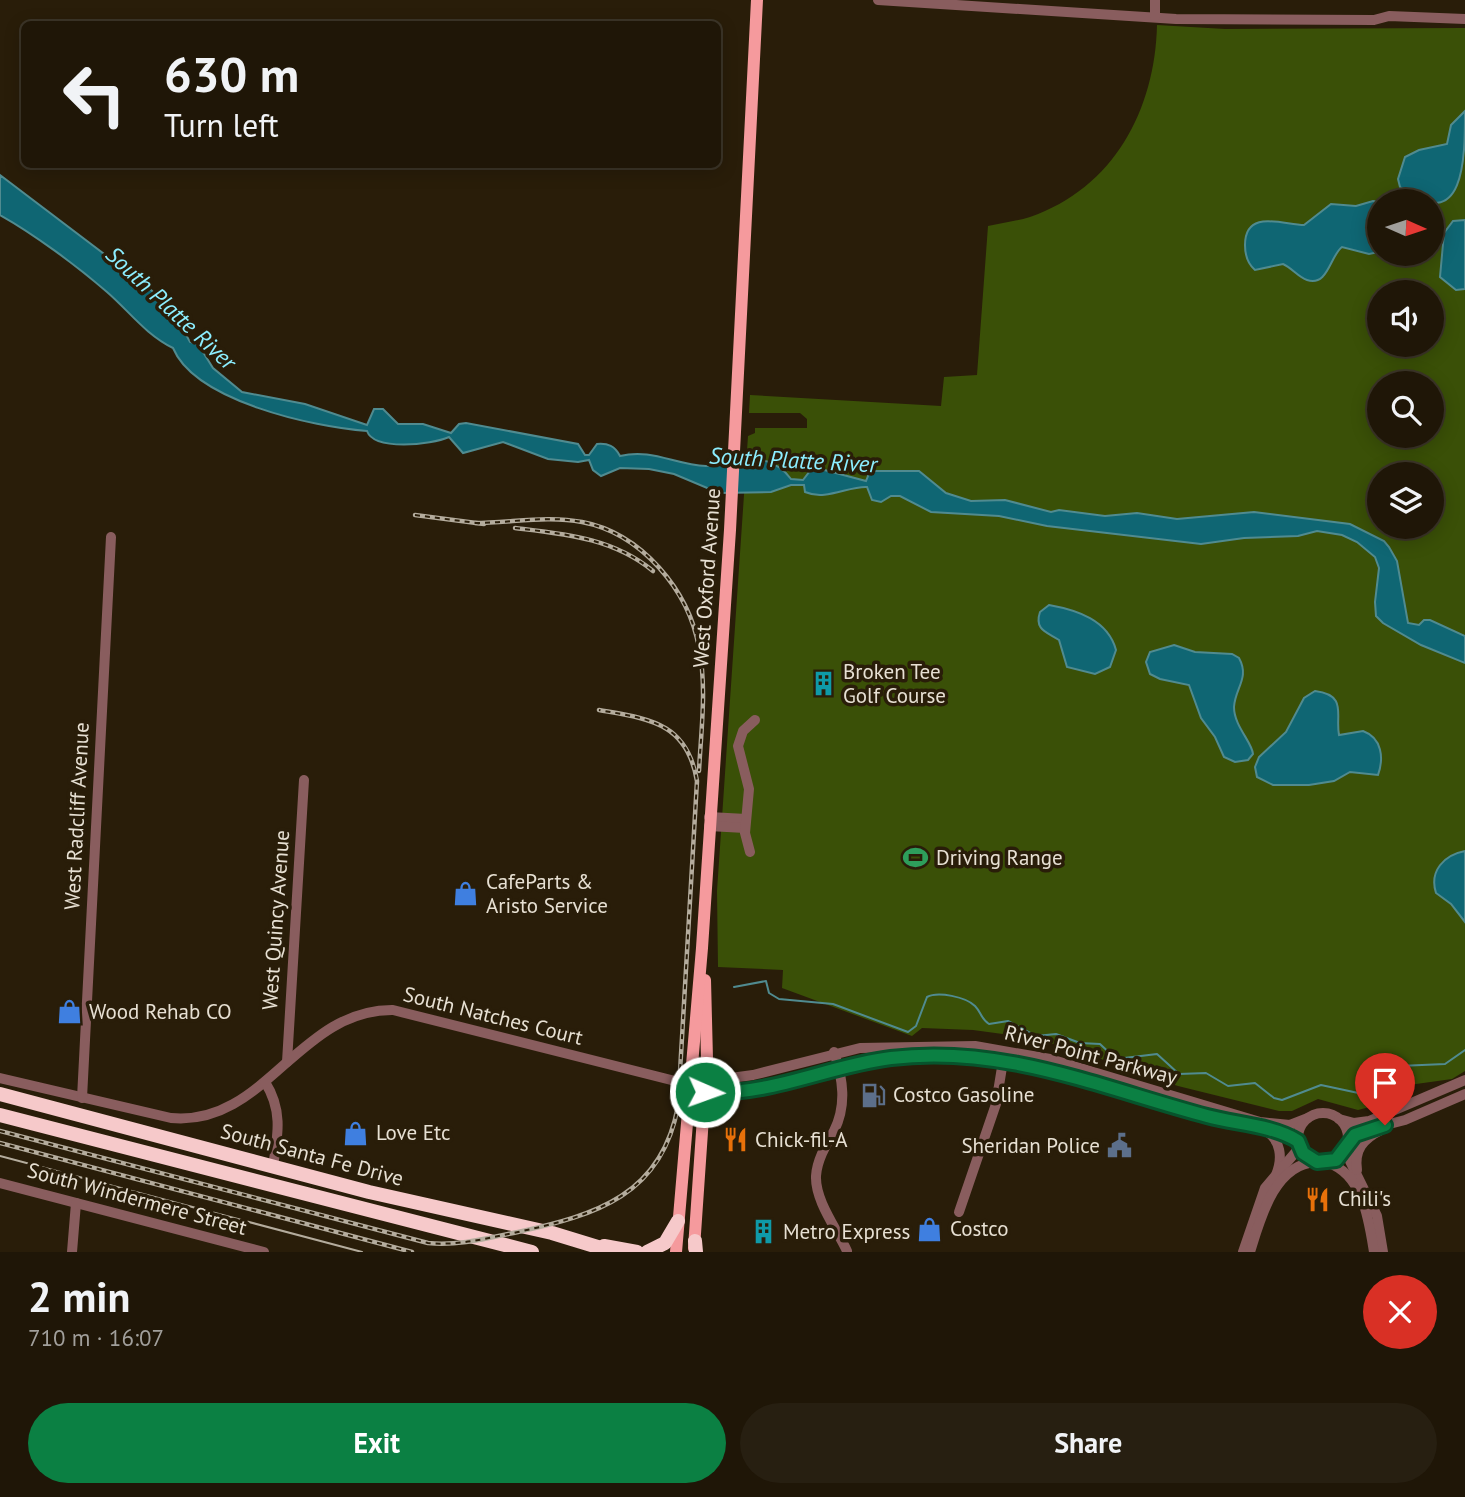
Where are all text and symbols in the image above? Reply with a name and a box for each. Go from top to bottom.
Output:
text: 630 m [164,42,299,106]
icon: left [49,49,140,140]
text: Turn left [164,104,279,146]
north arrow [1367,189,1444,266]
map controls [1367,189,1444,539]
water label: South Platte River [100,240,244,376]
button: sound [1367,280,1444,357]
button: search [1367,371,1444,448]
water label: South Platte River [708,441,879,478]
button: layers [1367,462,1444,539]
street label: West Oxford Avenue [687,487,726,669]
place label: Broken Tee Golf Course [843,658,946,709]
building icon: Broken Tee Golf Course [809,670,837,698]
street label: West Radcliff Avenue [58,721,95,910]
street label: West Quincy Avenue [256,829,295,1011]
sports icon: Driving Range [902,844,930,872]
place label: Driving Range [936,844,1063,871]
place label: CafeParts & Aristo Service [486,868,608,919]
shop icon: CafeParts & Aristo Service [452,880,480,908]
street label: South Natches Court [401,980,586,1051]
shop icon: Wood Rehab CO [55,998,83,1026]
place label: Wood Rehab CO [89,998,232,1025]
street label: River Point Parkway [1002,1018,1181,1091]
pin [1355,1053,1415,1125]
position arrow [668,1055,742,1129]
icon: arrive [1366,1064,1404,1102]
fuel station icon: Costco Gasoline [859,1081,887,1109]
place label: Costco Gasoline [893,1081,1034,1108]
street label: South Santa Fe Drive [218,1117,407,1192]
shop icon: Love Etc [342,1119,370,1147]
place label: Love Etc [376,1119,450,1146]
restaurant icon: Chick-fil-A [721,1126,749,1154]
place label: Chick-fil-A [755,1126,848,1153]
place label: Sheridan Police [961,1132,1100,1159]
public building icon: Sheridan Police [1106,1132,1134,1160]
street label: South Windermere Street [25,1156,250,1241]
restaurant icon: Chili's [1304,1185,1332,1213]
place label: Chili's [1338,1185,1391,1212]
shop icon: Costco [916,1215,944,1243]
place label: Costco [950,1215,1009,1242]
building icon: Metro Express [749,1218,777,1246]
place label: Metro Express [783,1218,910,1245]
text: 2 min [28,1269,130,1324]
button: close [1363,1275,1437,1349]
text: 710 m · 16:07 [28,1323,164,1352]
button: Exit [28,1403,726,1483]
button: Share [740,1403,1437,1483]

